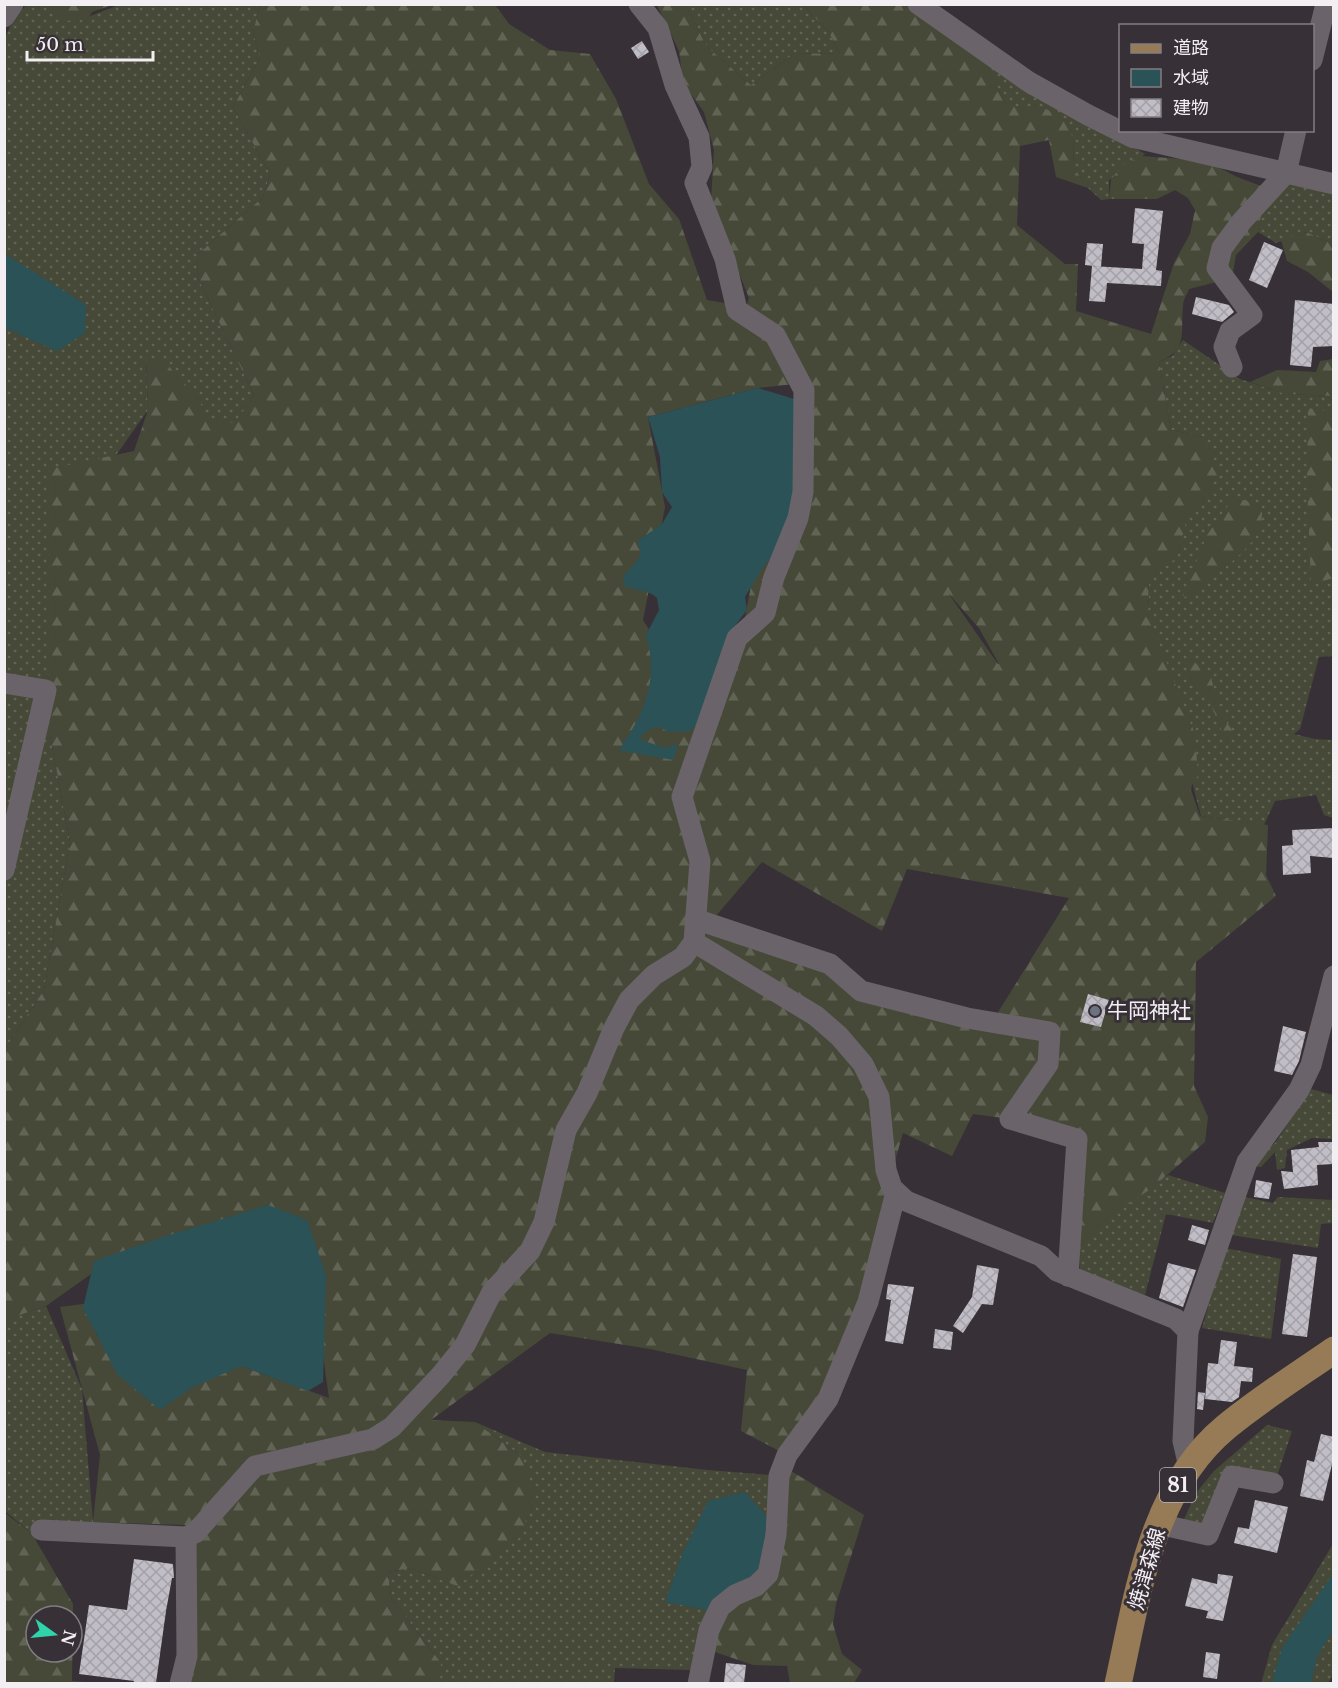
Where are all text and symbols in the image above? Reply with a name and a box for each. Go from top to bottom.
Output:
scale bar [27,24,153,62]
legend [1119,24,1314,132]
text: 50 m [36,34,84,56]
text: 道路 [1173,37,1209,59]
text: 水域 [1173,67,1209,89]
text: 建物 [1173,97,1209,119]
place label: 牛岡神社 [1107,998,1191,1024]
marker: 牛岡神社 [1088,1004,1102,1018]
road number: 81 [1160,1468,1196,1502]
street label: 焼津森線 [1123,1525,1171,1613]
north arrow [24,1604,84,1664]
text: N [57,1628,80,1648]

